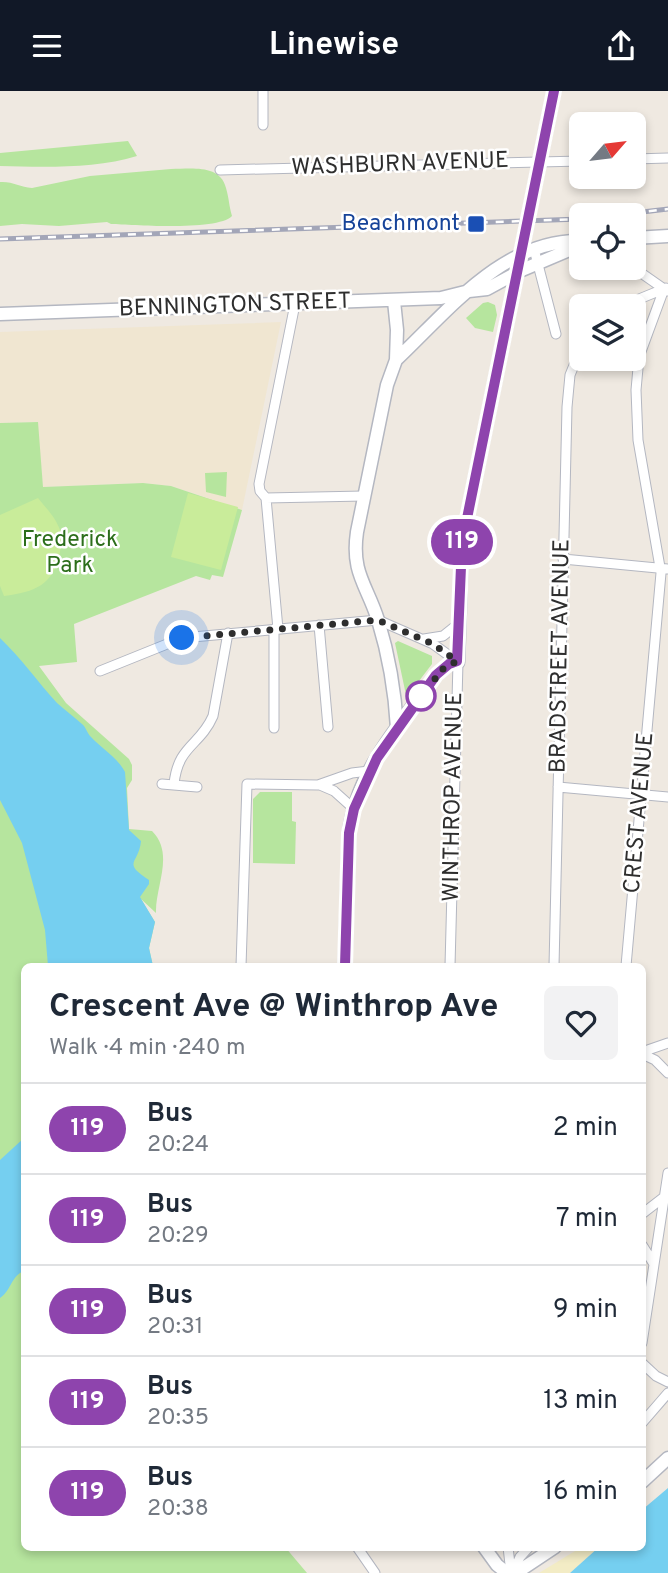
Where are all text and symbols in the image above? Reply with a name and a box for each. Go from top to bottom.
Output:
text: Linewise [269,26,399,66]
icon: menu [28,27,66,65]
icon: share [602,27,640,65]
north arrow [569,112,646,189]
map controls [569,112,646,371]
street label: WASHBURN AVENUE [291,147,509,183]
button: locate [569,203,646,280]
place label: Beachmont [341,210,460,239]
marker: Beachmont [466,214,486,234]
street label: BENNINGTON STREET [118,287,352,325]
button: layers [569,294,646,371]
line badge: 119 [422,519,502,565]
park label: Frederick Park [22,526,118,581]
text: 119 [445,527,479,557]
street label: BRADSTREET AVENUE [544,539,578,773]
your location [164,620,199,655]
unlabelled marker [406,681,436,711]
street label: WINTHROP AVENUE [438,692,470,902]
street label: CREST AVENUE [619,731,661,895]
button: heart [544,986,618,1060]
text: Crescent Ave @ Winthrop Ave [49,987,498,1029]
text: Walk · 4 min · 240 m [49,1034,245,1063]
text: Bus [147,1098,193,1131]
text: 2 min [553,1112,618,1145]
text: 119 [71,1114,104,1144]
text: 20:24 [147,1131,209,1160]
text: Bus [147,1189,193,1222]
text: 7 min [556,1203,618,1236]
text: 119 [71,1205,104,1235]
text: 20:29 [147,1222,209,1251]
text: Bus [147,1280,193,1313]
text: 9 min [553,1294,618,1327]
text: 119 [71,1296,104,1326]
text: 20:31 [147,1313,203,1342]
text: Bus [147,1371,193,1404]
text: 13 min [543,1385,618,1418]
text: 119 [71,1387,104,1417]
text: 20:35 [147,1404,209,1433]
text: Bus [147,1462,193,1495]
text: 16 min [543,1476,618,1509]
text: 119 [71,1478,104,1508]
text: 20:38 [147,1495,209,1524]

